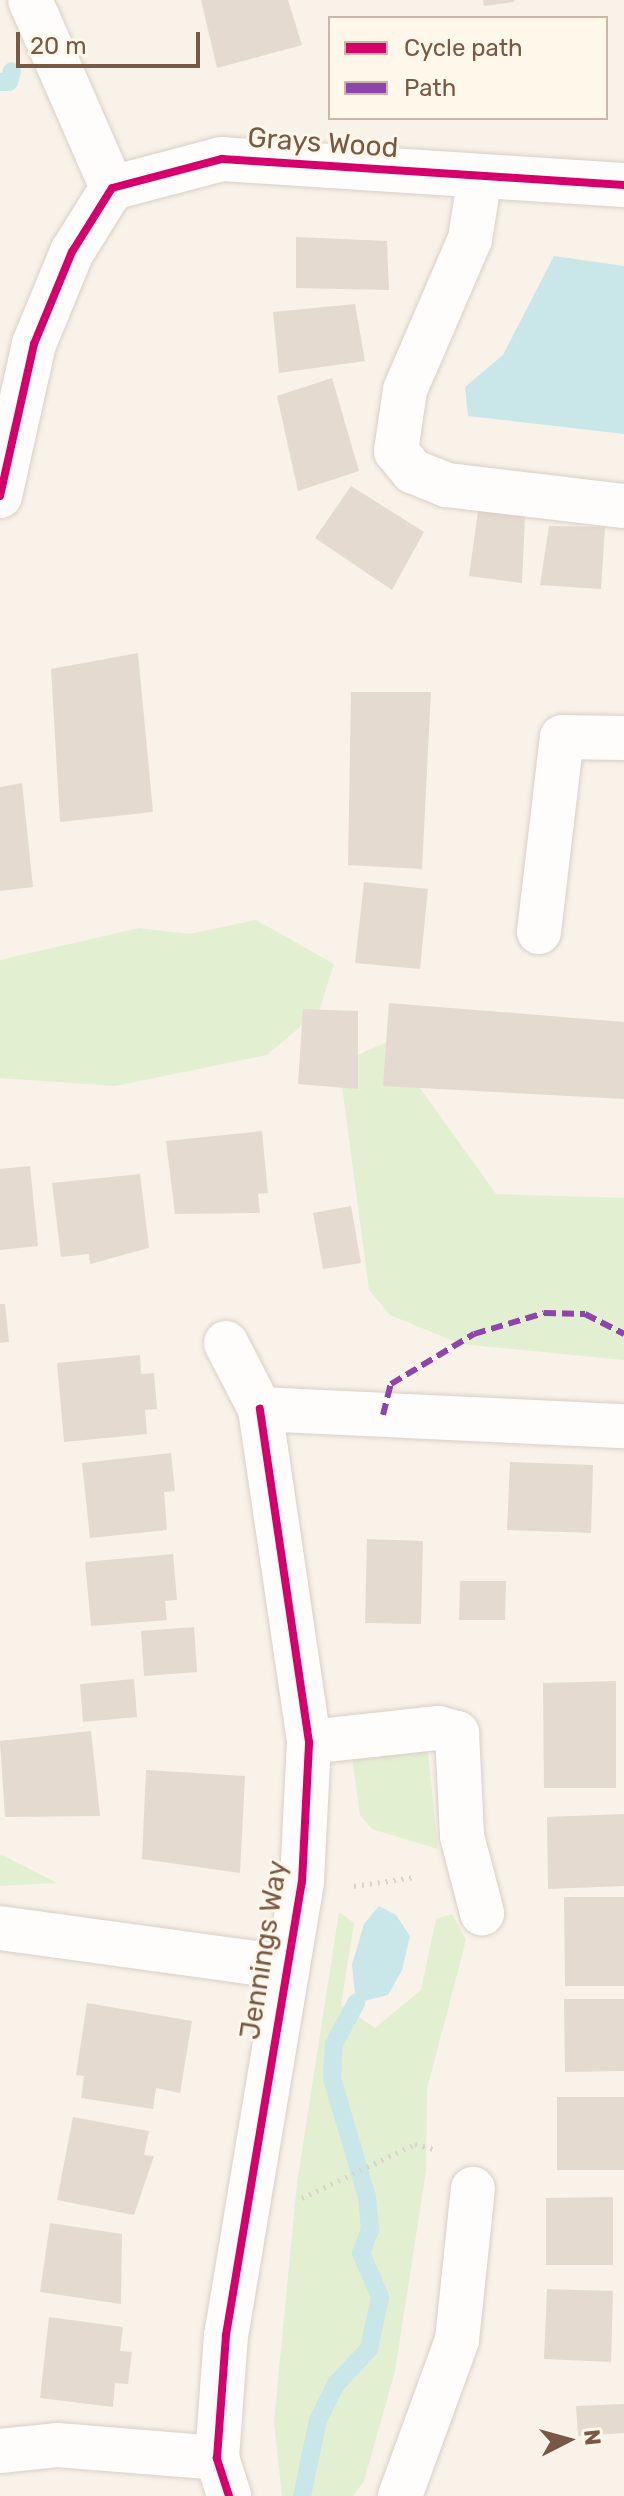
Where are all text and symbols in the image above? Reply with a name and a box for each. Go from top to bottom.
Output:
scale bar [20,16,204,66]
legend [328,16,608,120]
text: 20 m [30,32,87,60]
text: Cycle path [404,34,523,62]
text: Path [404,74,456,102]
street label: Grays Wood [246,121,400,165]
street label: Jennings Way [233,1858,295,2042]
north arrow [528,2400,608,2480]
text: N [578,2428,607,2447]

